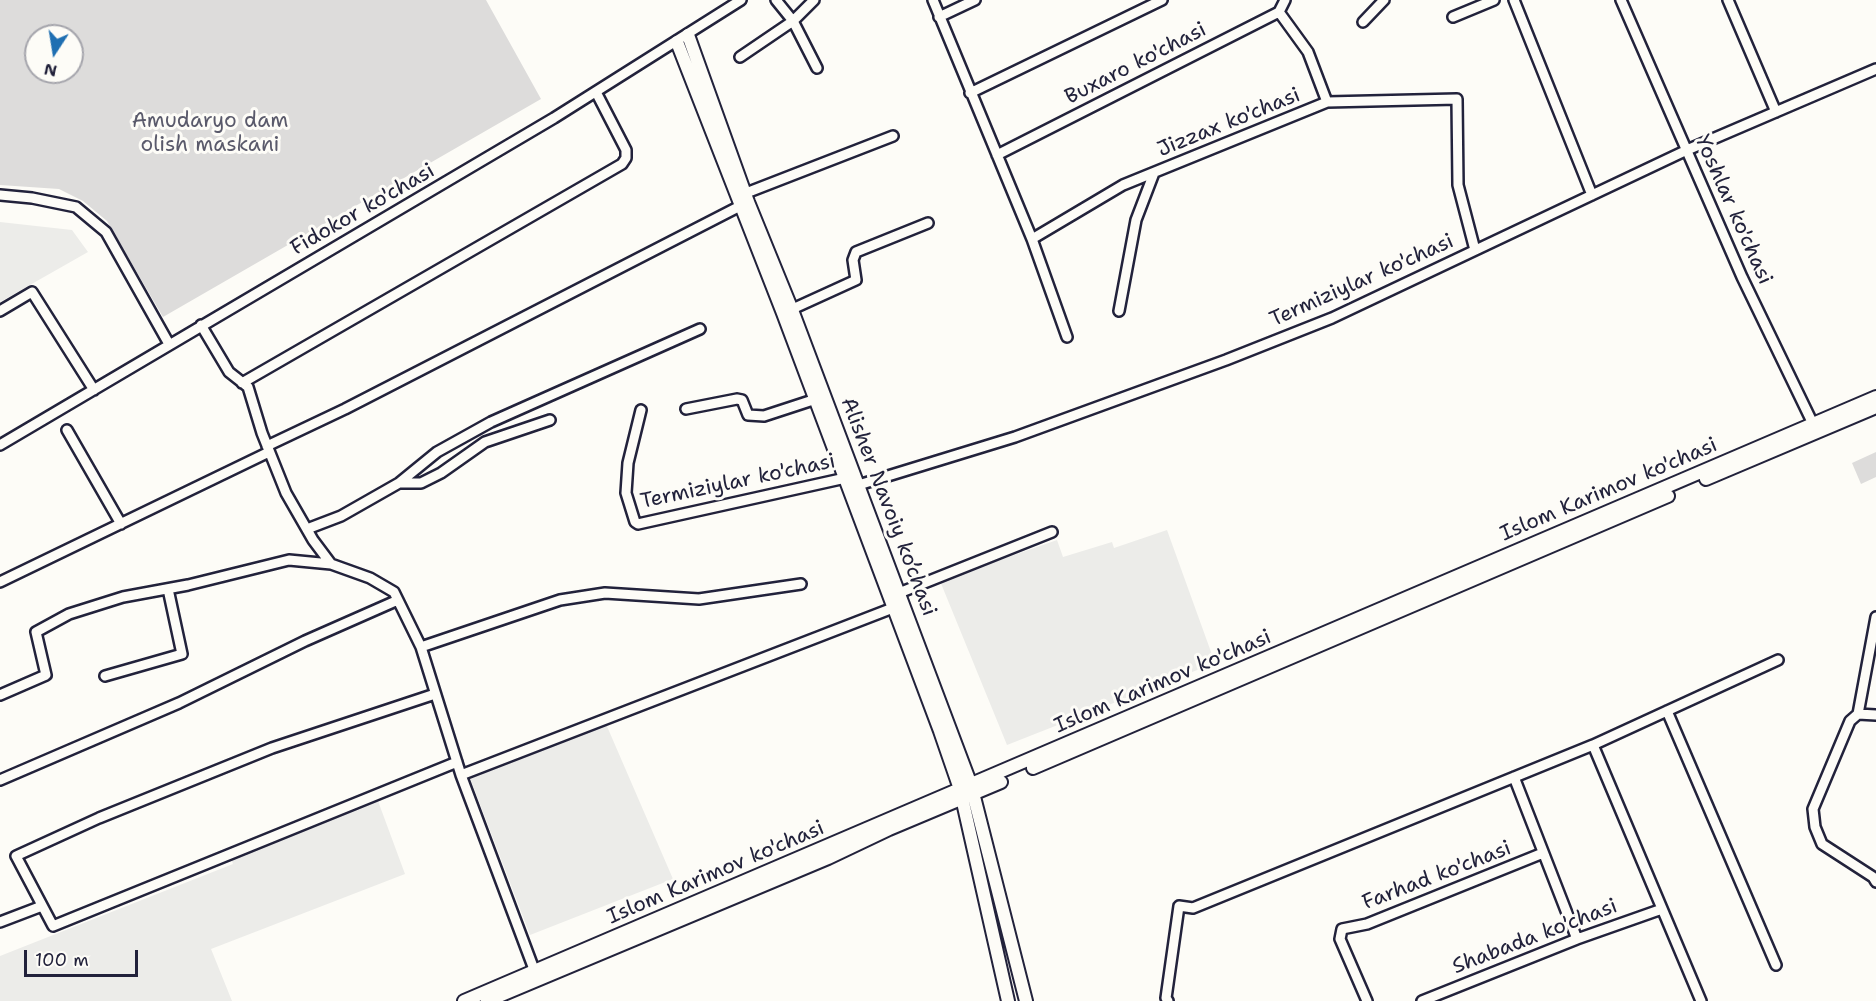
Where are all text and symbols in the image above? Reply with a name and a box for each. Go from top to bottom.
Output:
street label: Buxaro ko'chasi [1061,18,1211,110]
north arrow [24,24,84,84]
text: N [42,59,59,82]
street label: Jizzax ko'chasi [1154,83,1304,163]
park label: Amudaryo dam olish maskani [132,109,288,159]
street label: Yoshlar ko'chasi [1689,131,1777,289]
street label: Fidokor ko'chasi [287,159,439,261]
street label: Termiziylar ko'chasi [1266,229,1458,333]
street label: Alisher Navoiy ko’chasi [835,394,941,620]
street label: Islom Karimov ko'chasi [1497,433,1721,547]
street label: Termiziylar ko'chasi [638,449,838,515]
street label: Islom Karimov ko'chasi [1051,625,1275,739]
street label: Islom Karimov ko'chasi [604,816,828,930]
street label: Farhad ko'chasi [1359,836,1515,916]
street label: Shabada ko'chasi [1449,894,1621,980]
scale bar [27,938,141,976]
text: 100 m [35,948,89,972]

